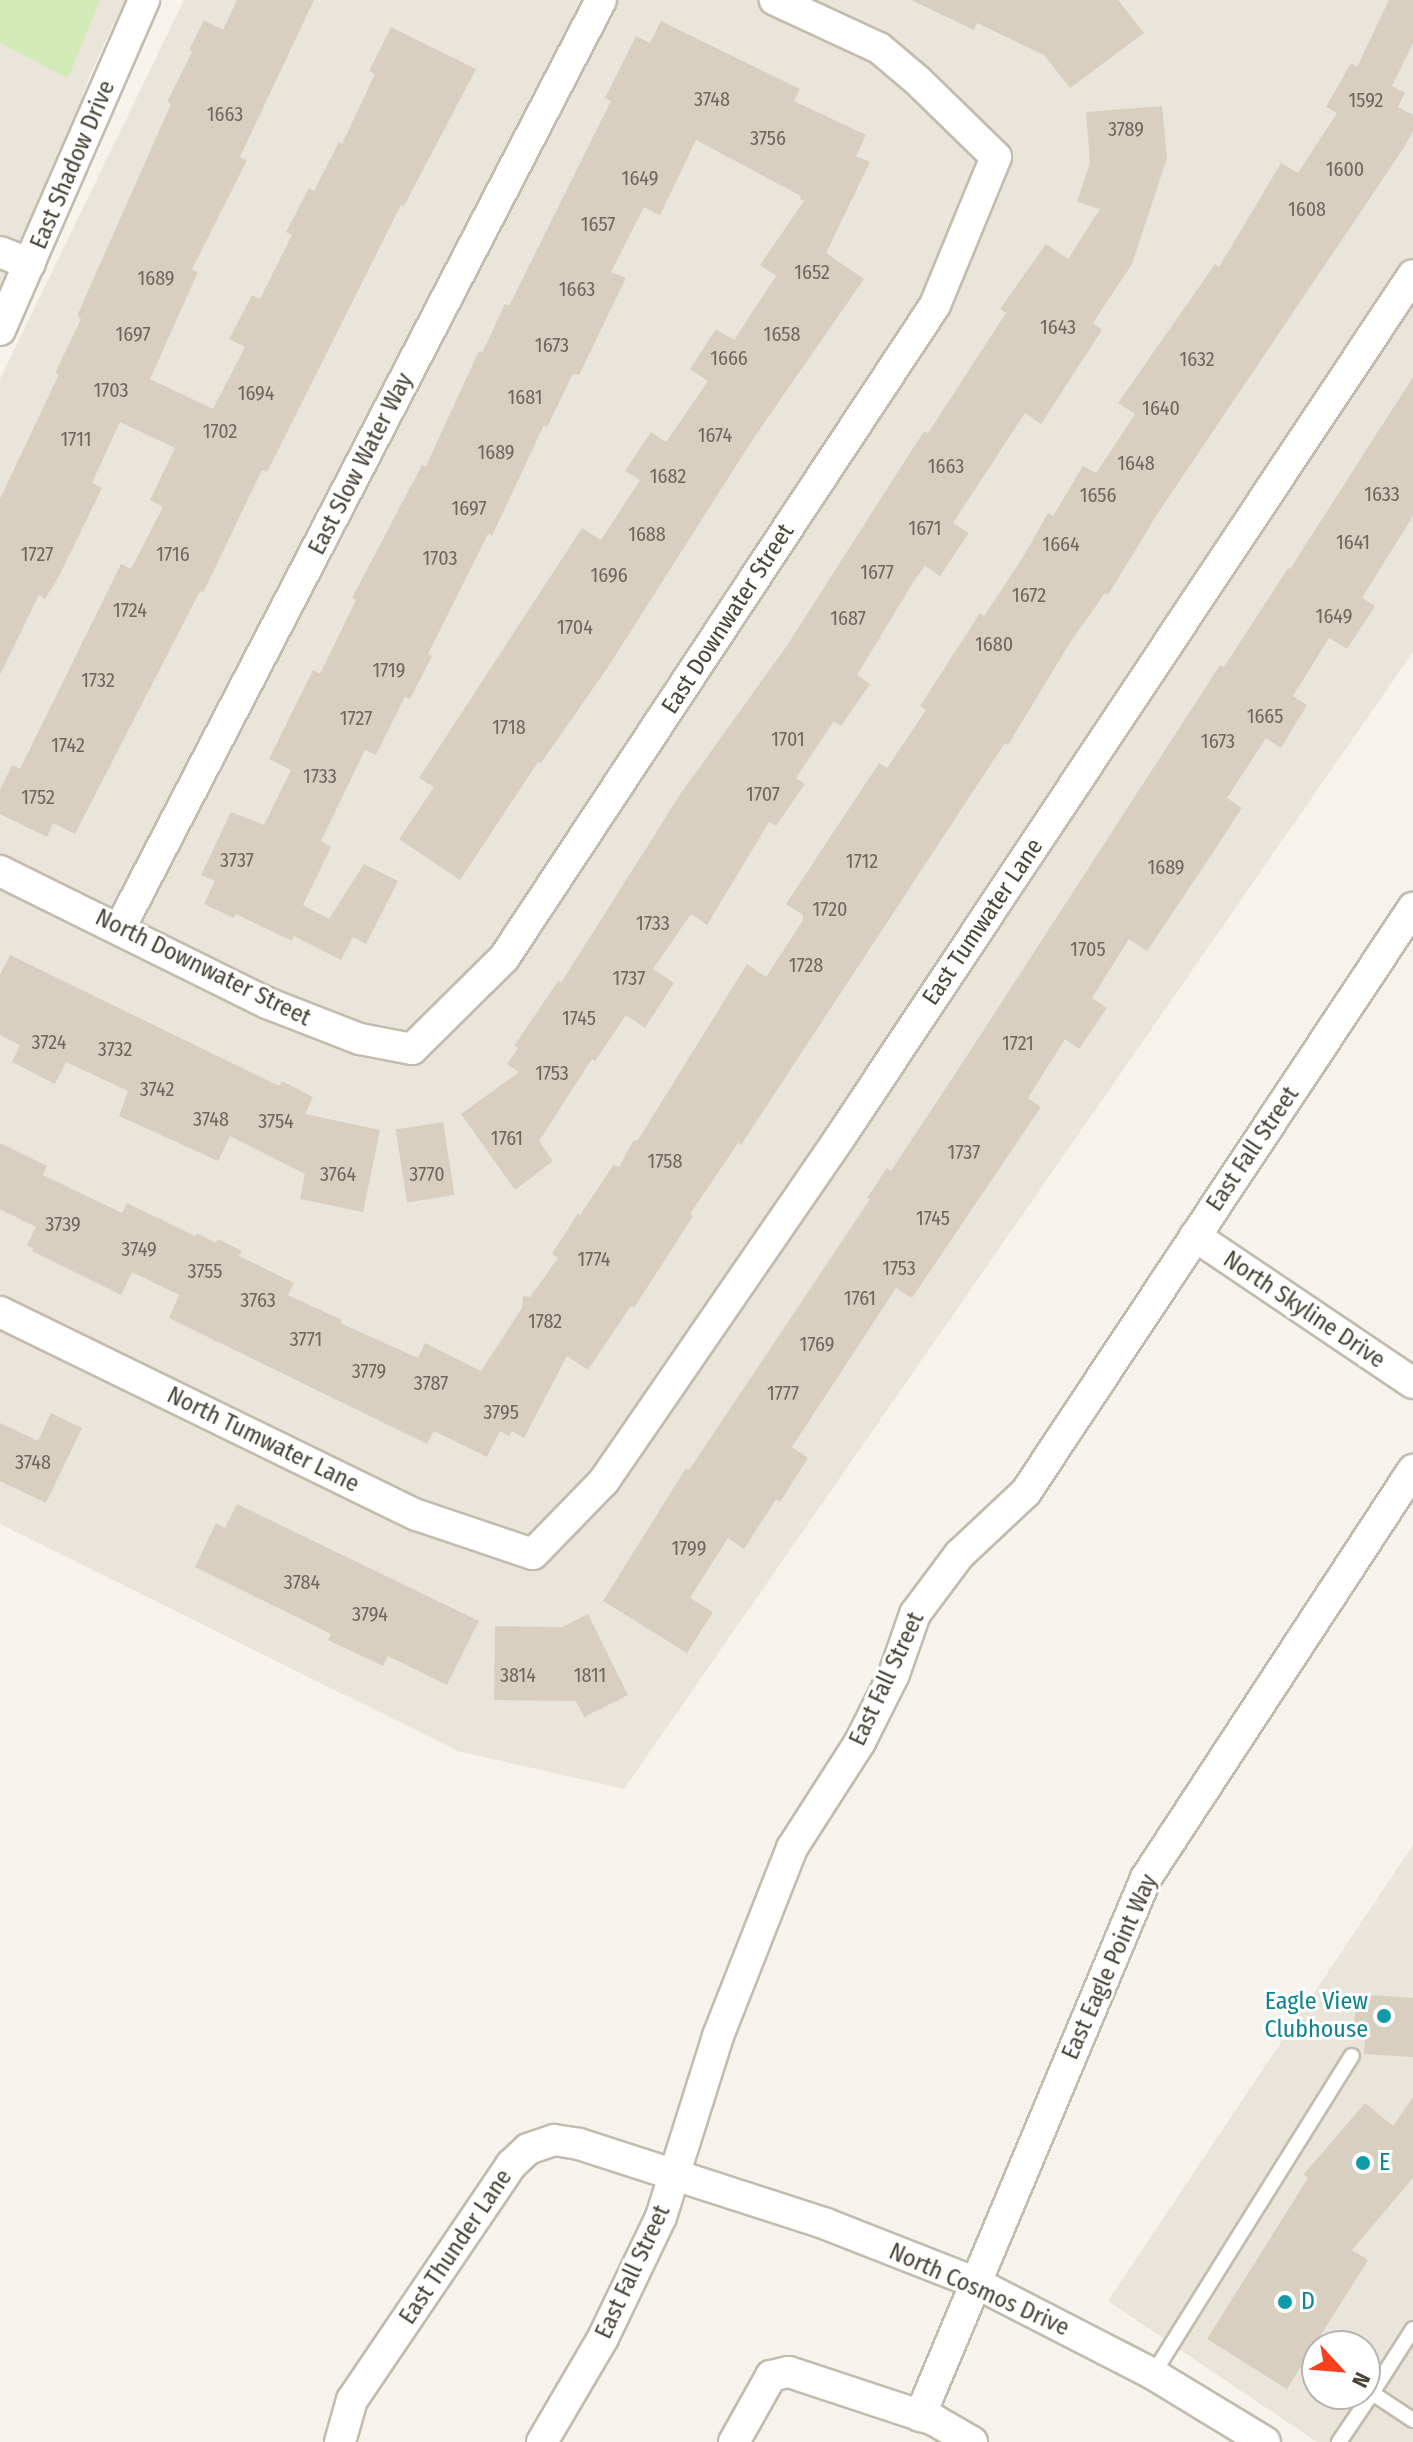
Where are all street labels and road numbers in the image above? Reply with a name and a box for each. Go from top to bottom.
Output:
street label: East Shadow Drive [25,76,121,254]
street label: East Slow Water Way [303,368,419,560]
street label: East Downwater Street [656,519,800,719]
street label: East Tumwater Lane [917,833,1049,1011]
street label: North Downwater Street [91,903,315,1033]
street label: East Fall Street [1201,1081,1305,1217]
street label: North Skyline Drive [1218,1245,1390,1375]
street label: North Tumwater Lane [162,1381,364,1499]
street label: East Fall Street [843,1608,931,1750]
street label: East Eagle Point Way [1056,1870,1164,2064]
street label: East Thunder Lane [394,2164,518,2330]
street label: East Fall Street [589,2201,677,2343]
street label: North Cosmos Drive [884,2237,1074,2343]

